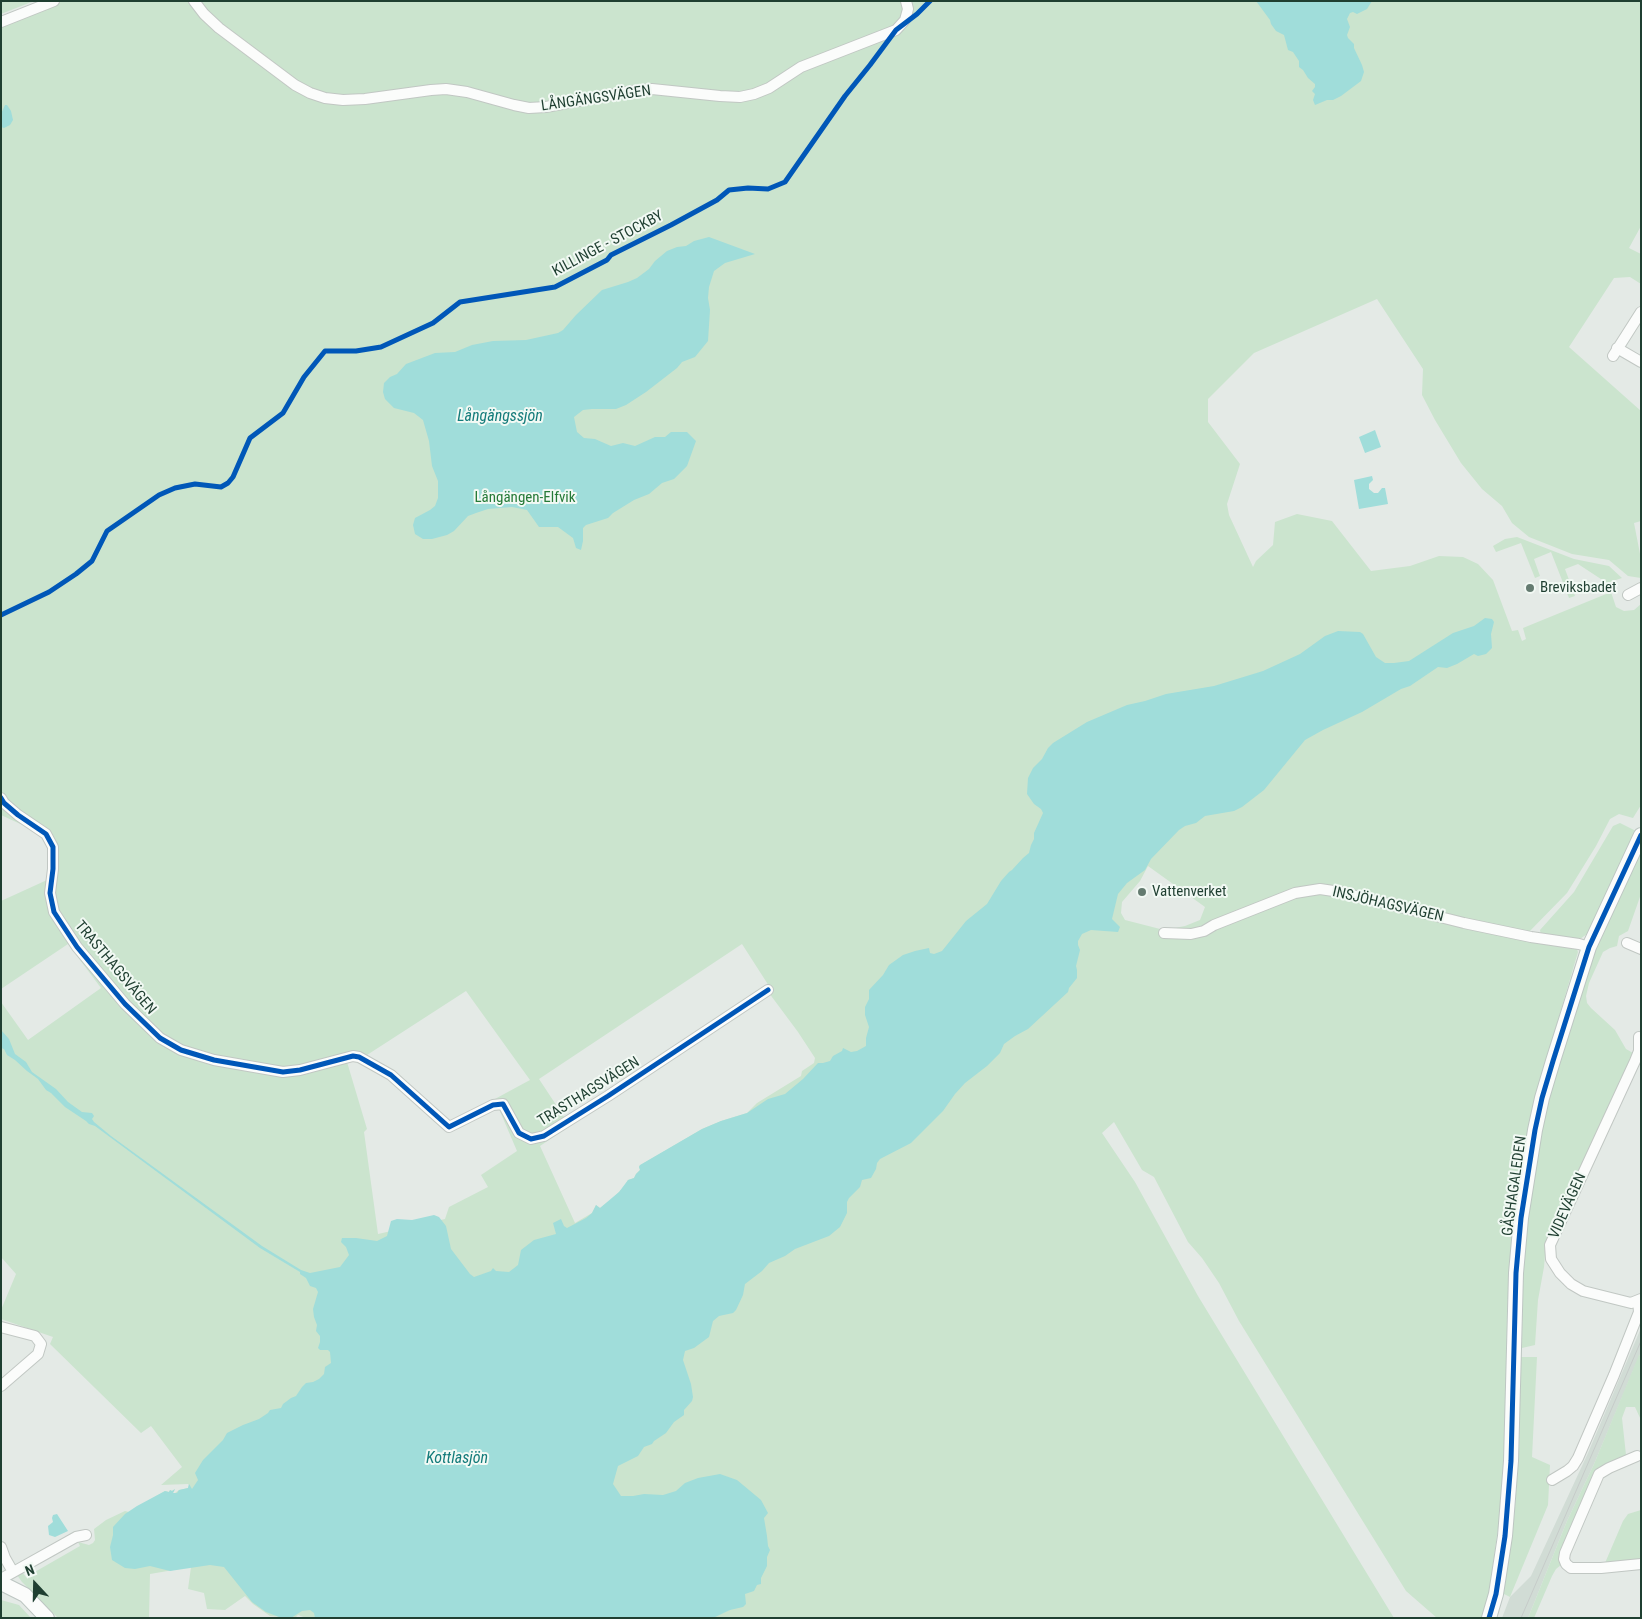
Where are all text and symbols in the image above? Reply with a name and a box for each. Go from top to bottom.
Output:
street label: LÅNGÄNGSVÄGEN [540,82,652,116]
street label: KILLINGE - STOCKBY [550,207,666,281]
water label: Långängssjön [457,407,543,427]
park label: Långängen-Elfvik [474,489,576,507]
place label: Breviksbadet [1540,579,1617,597]
marker: Breviksbadet [1524,582,1536,594]
place label: Vattenverket [1152,883,1226,901]
street label: INSJÖHAGSVÄGEN [1331,883,1445,927]
marker: Vattenverket [1136,886,1148,898]
street label: TRASTHAGSVÄGEN [71,918,159,1018]
street label: TRASTHAGSVÄGEN [535,1053,643,1131]
street label: GÅSHAGALEDEN [1499,1135,1531,1237]
street label: VIDEVÄGEN [1545,1170,1591,1242]
water label: Kottlasjön [426,1449,488,1469]
north arrow [10,1559,60,1609]
text: N [23,1561,36,1579]

